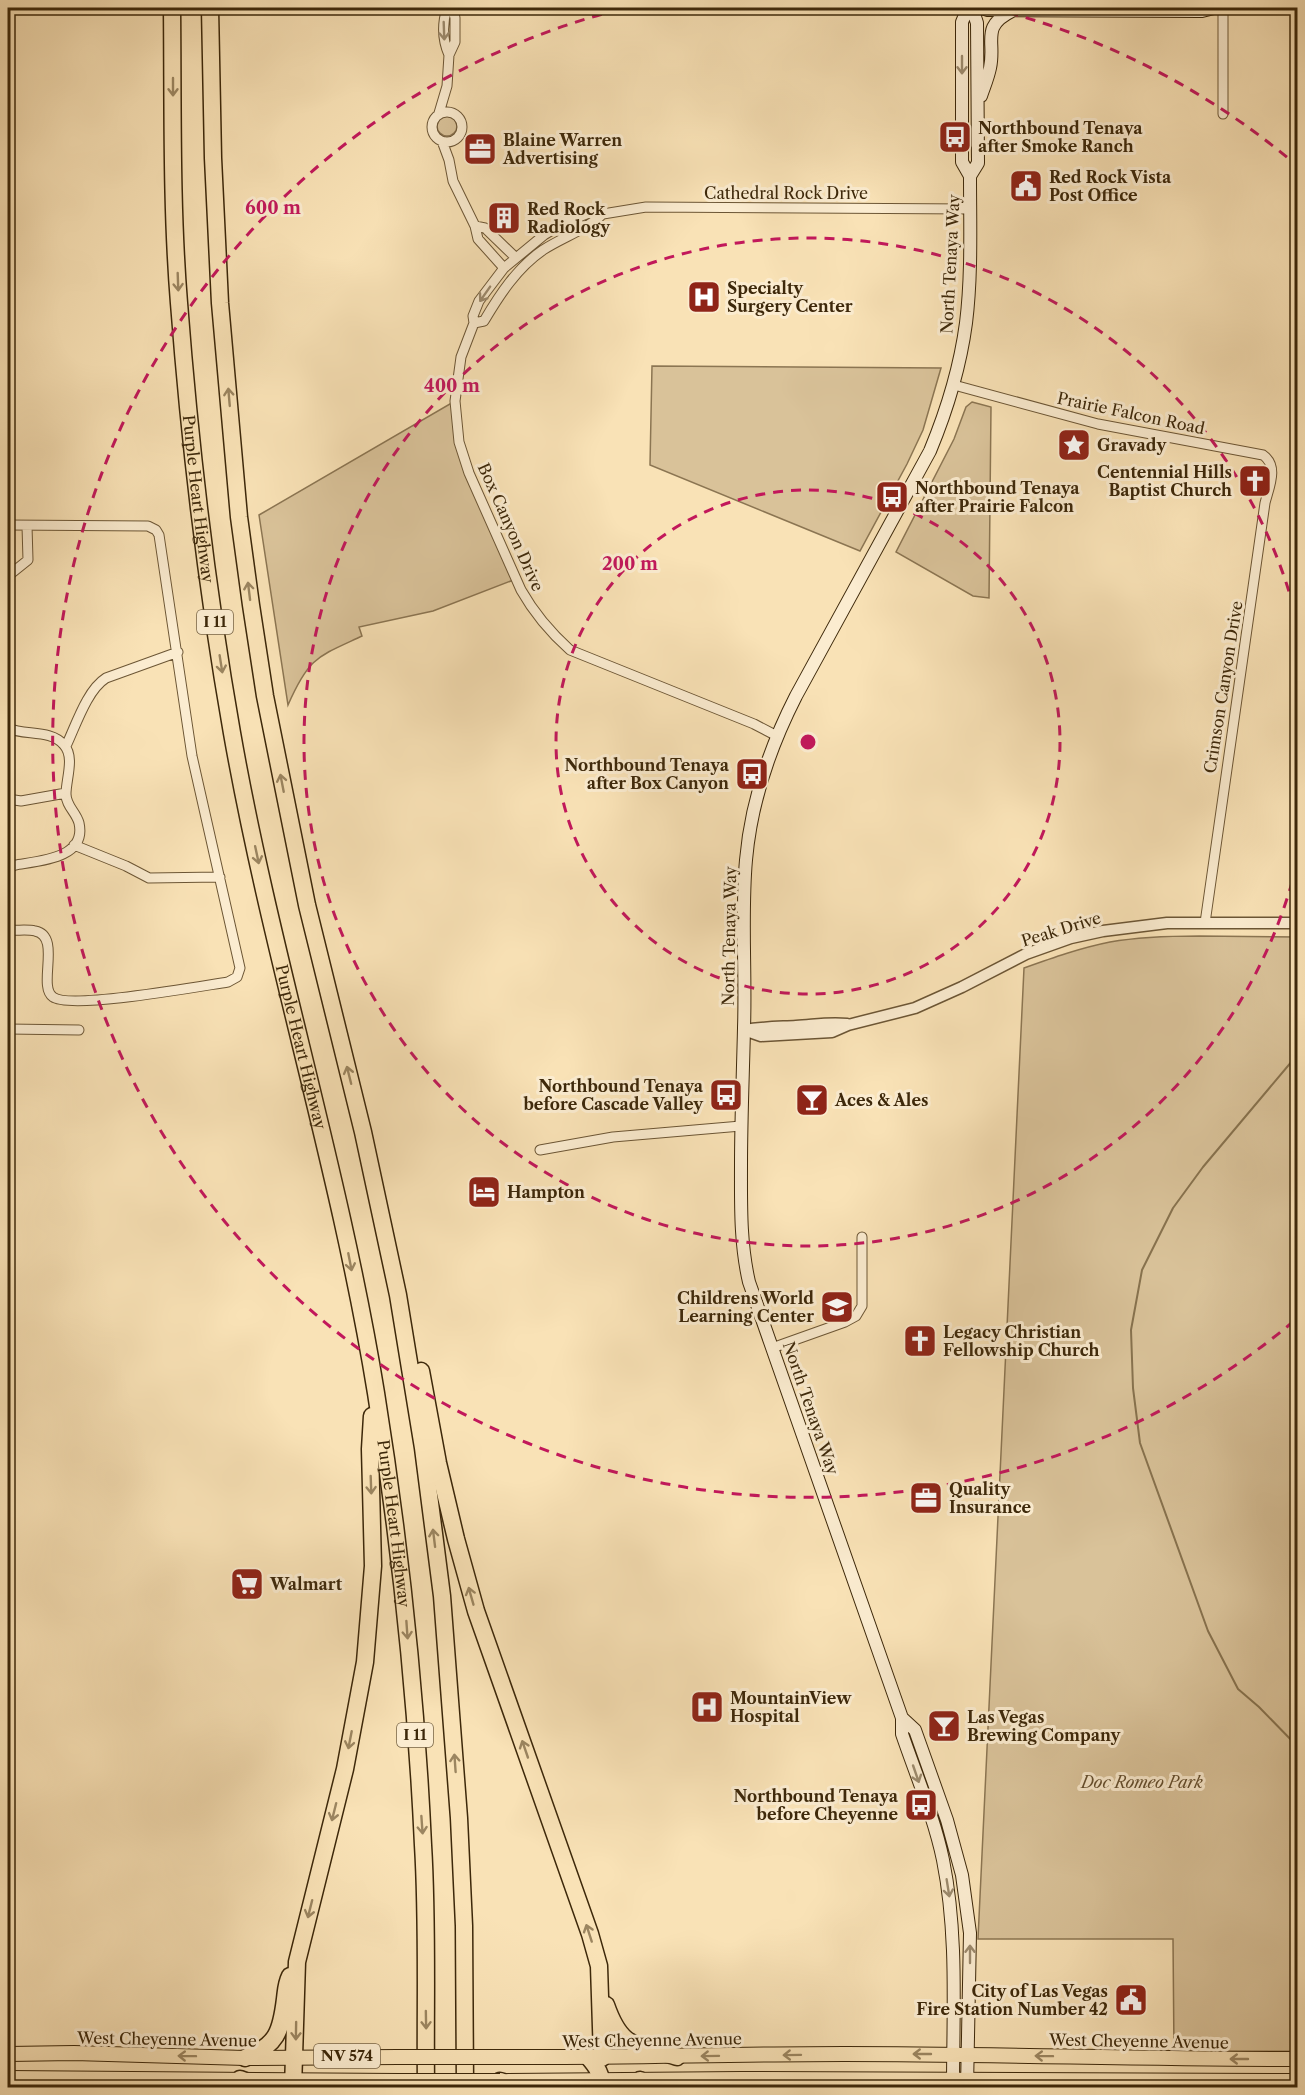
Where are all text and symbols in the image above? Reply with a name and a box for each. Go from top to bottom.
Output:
one-way arrow [438,21,449,41]
one-way arrow [956,55,968,75]
one-way arrow [167,77,179,97]
place label: Northbound Tenaya after Smoke Ranch [978,118,1143,156]
bus stop icon: Northbound Tenaya after Smoke Ranch [937,119,973,155]
place label: Blaine Warren Advertising [502,130,622,168]
office icon: Blaine Warren Advertising [462,131,498,167]
place label: Red Rock Vista Post Office [1049,167,1172,205]
public building icon: Red Rock Vista Post Office [1008,168,1044,204]
street label: Cathedral Rock Drive [704,183,868,203]
street label: North Tenaya Way [936,193,964,334]
text: 600 m [245,197,301,219]
place label: Red Rock Radiology [527,199,611,237]
building icon: Red Rock Radiology [486,200,522,236]
one-way arrow [172,272,183,292]
place label: Specialty Surgery Center [727,278,853,316]
hospital icon: Specialty Surgery Center [686,279,722,315]
one-way arrow [479,286,491,302]
text: 400 m [424,375,480,397]
one-way arrow [223,388,234,408]
street label: Prairie Falcon Road [1055,388,1207,438]
street label: Purple Heart Highway [179,414,219,585]
place icon: Gravady [1056,427,1092,463]
place label: Gravady [1097,435,1167,455]
street label: Box Canyon Drive [474,460,548,594]
place label: Centennial Hills Baptist Church [1097,462,1232,500]
church icon: Centennial Hills Baptist Church [1237,463,1273,499]
place label: Northbound Tenaya after Prairie Falcon [915,478,1080,516]
bus stop icon: Northbound Tenaya after Prairie Falcon [874,479,910,515]
text: 200 m [602,553,658,575]
one-way arrow [243,582,254,601]
street label: Crimson Canyon Drive [1199,599,1247,775]
road number: I 11 [197,610,233,634]
one-way arrow [216,653,227,673]
centre of rings [798,732,818,752]
place label: Northbound Tenaya after Box Canyon [565,755,730,793]
bus stop icon: Northbound Tenaya after Box Canyon [734,756,770,792]
one-way arrow [276,774,288,793]
one-way arrow [252,845,264,864]
street label: North Tenaya Way [718,865,740,1006]
street label: Peak Drive [1019,907,1103,951]
street label: Purple Heart Highway [272,962,331,1132]
one-way arrow [343,1066,355,1085]
place label: Northbound Tenaya before Cascade Valley [522,1076,704,1114]
bus stop icon: Northbound Tenaya before Cascade Valley [708,1077,744,1113]
bar icon: Aces & Ales [794,1082,830,1118]
place label: Aces & Ales [834,1090,928,1110]
hotel icon: Hampton [466,1174,502,1210]
place label: Hampton [507,1182,585,1202]
one-way arrow [345,1252,356,1271]
place label: Childrens World Learning Center [677,1288,814,1326]
school or university icon: Childrens World Learning Center [819,1289,855,1325]
place label: Legacy Christian Fellowship Church [943,1322,1100,1360]
church icon: Legacy Christian Fellowship Church [902,1323,938,1359]
street label: North Tenaya Way [779,1339,844,1478]
street label: Purple Heart Highway [373,1438,415,1609]
one-way arrow [366,1475,377,1495]
place label: Quality Insurance [949,1479,1031,1517]
office icon: Quality Insurance [908,1480,944,1516]
one-way arrow [429,1528,440,1548]
supermarket icon: Walmart [229,1566,265,1602]
place label: Walmart [269,1574,343,1594]
one-way arrow [465,1587,476,1606]
one-way arrow [402,1620,413,1640]
place label: MountainView Hospital [730,1688,852,1726]
hospital icon: MountainView Hospital [689,1689,725,1725]
place label: Las Vegas Brewing Company [967,1707,1122,1745]
bar icon: Las Vegas Brewing Company [926,1708,962,1744]
road number: I 11 [397,1723,433,1747]
one-way arrow [344,1730,355,1749]
one-way arrow [518,1740,529,1759]
one-way arrow [449,1754,460,1774]
one-way arrow [912,1765,923,1783]
park label: Doc Romeo Park [1079,1772,1203,1792]
place label: Northbound Tenaya before Cheyenne [734,1786,899,1824]
bus stop icon: Northbound Tenaya before Cheyenne [903,1787,939,1823]
one-way arrow [327,1802,339,1821]
one-way arrow [417,1814,428,1834]
one-way arrow [942,1878,953,1898]
one-way arrow [304,1899,316,1918]
one-way arrow [583,1924,594,1943]
one-way arrow [964,1945,976,1965]
place label: City of Las Vegas Fire Station Number 42 [916,1981,1108,2019]
public building icon: City of Las Vegas Fire Station Number 42 [1113,1982,1149,2018]
one-way arrow [420,2009,431,2029]
one-way arrow [290,2020,302,2040]
street label: West Cheyenne Avenue [76,2027,257,2051]
street label: West Cheyenne Avenue [561,2028,742,2052]
street label: West Cheyenne Avenue [1048,2029,1229,2053]
road number: NV 574 [314,2044,380,2068]
one-way arrow [912,2048,932,2060]
one-way arrow [783,2049,803,2060]
one-way arrow [701,2050,721,2062]
one-way arrow [177,2051,197,2062]
one-way arrow [1035,2051,1055,2062]
one-way arrow [1230,2053,1250,2065]

